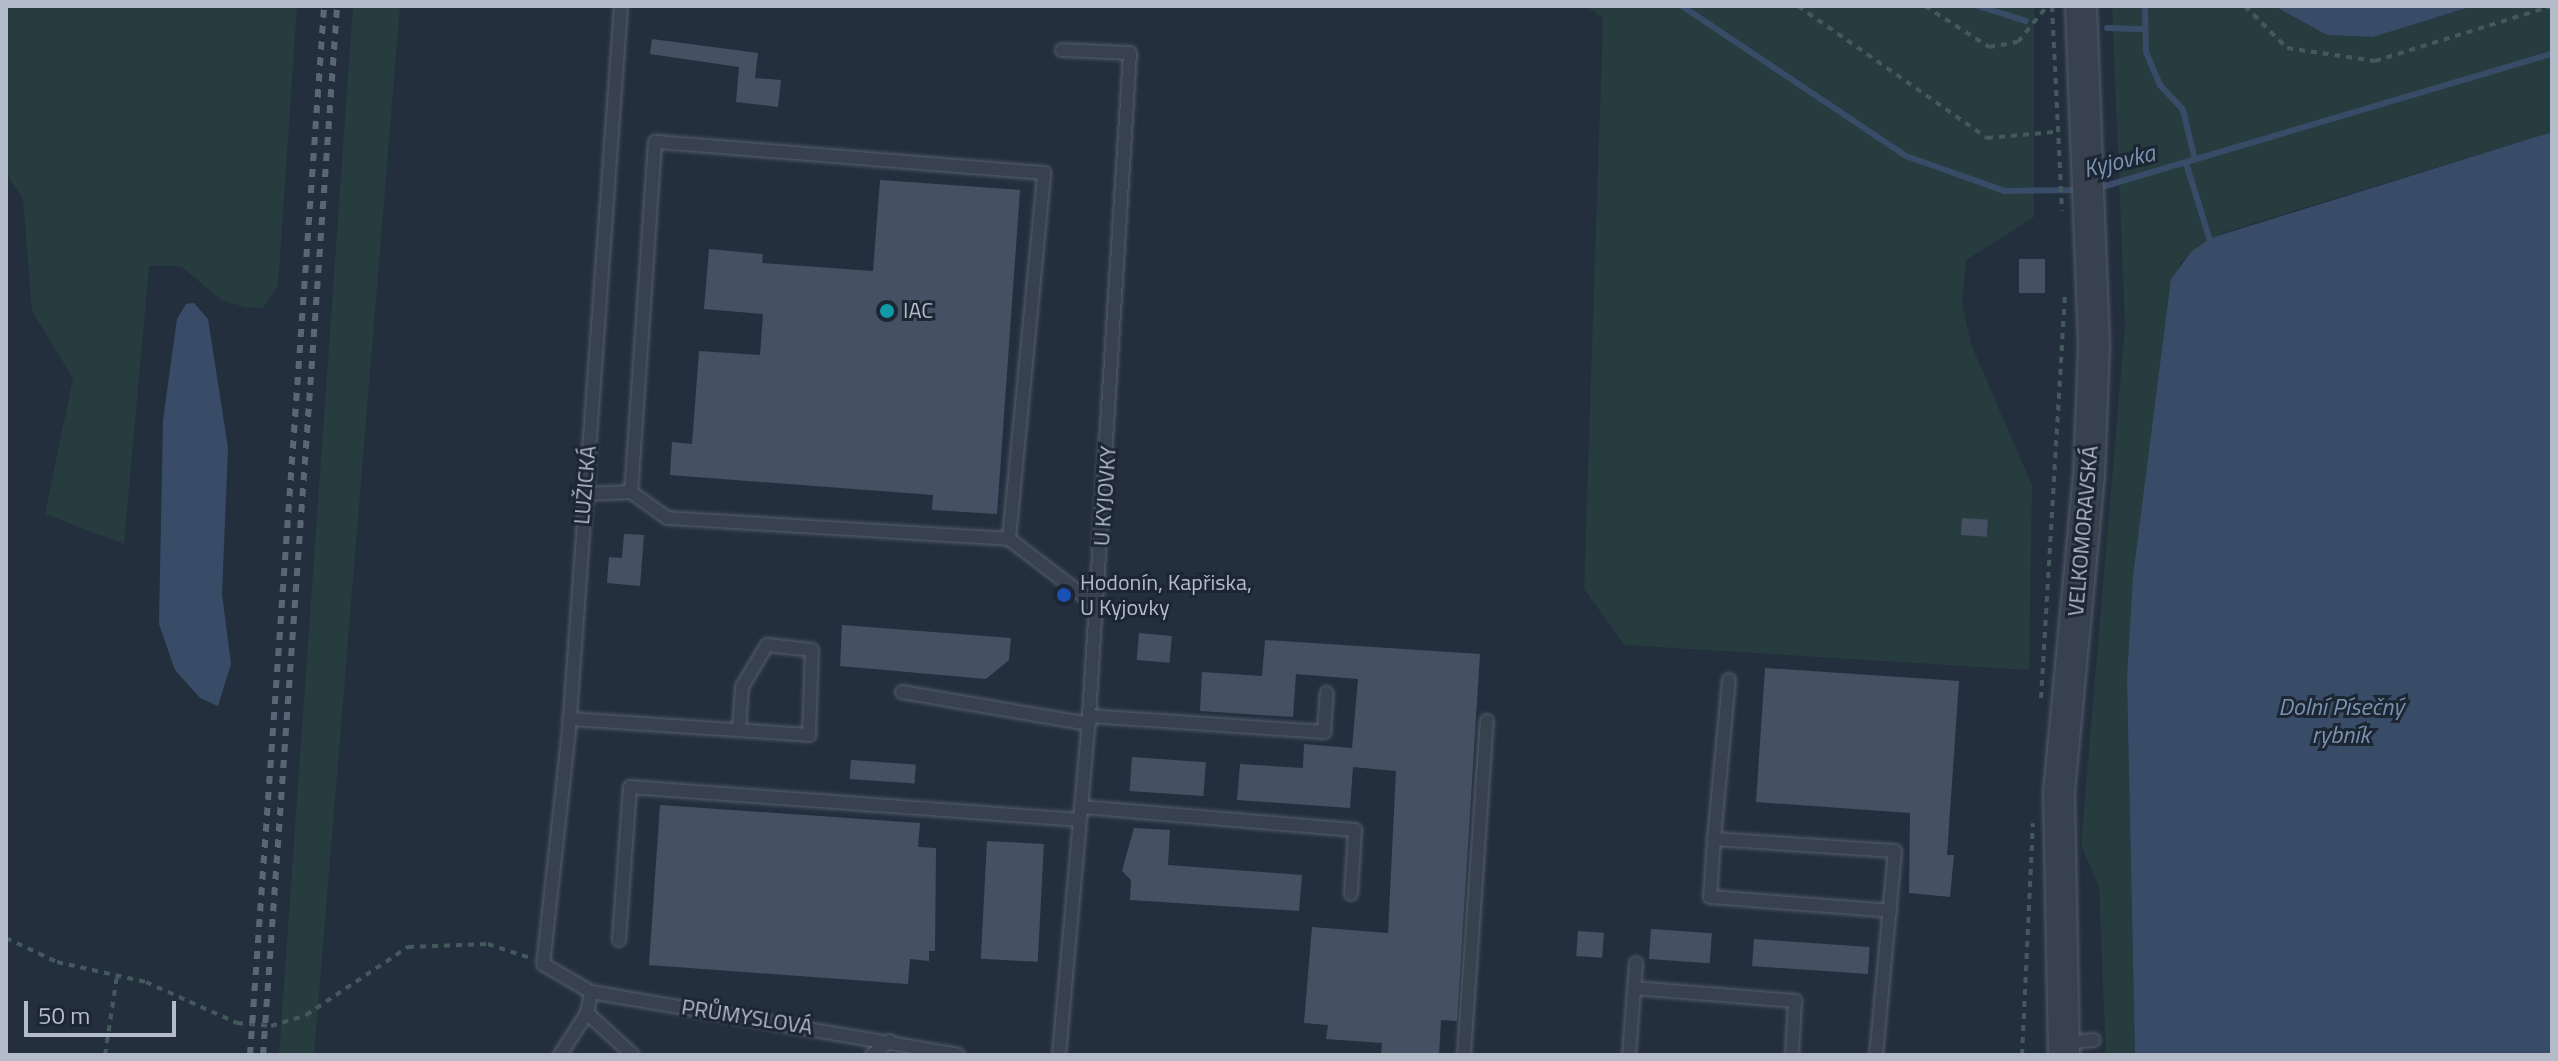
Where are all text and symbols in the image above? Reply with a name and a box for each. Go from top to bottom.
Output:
water label: Kyjovka [2080,138,2158,184]
place label: IAC [903,298,933,324]
marker: IAC [878,302,896,320]
street label: LUŽICKÁ [568,444,602,526]
street label: U KYJOVKY [1088,445,1122,547]
street label: VELKOMORAVSKÁ [2062,445,2104,617]
place label: Hodonín, Kapřiska, U Kyjovky [1080,569,1252,620]
marker: Hodonín, Kapřiska, U Kyjovky [1055,586,1073,604]
water label: Dolní Písečný rybník [2278,693,2404,749]
scale bar [28,985,180,1035]
street label: PRŮMYSLOVÁ [680,994,814,1040]
text: 50 m [38,997,90,1033]

